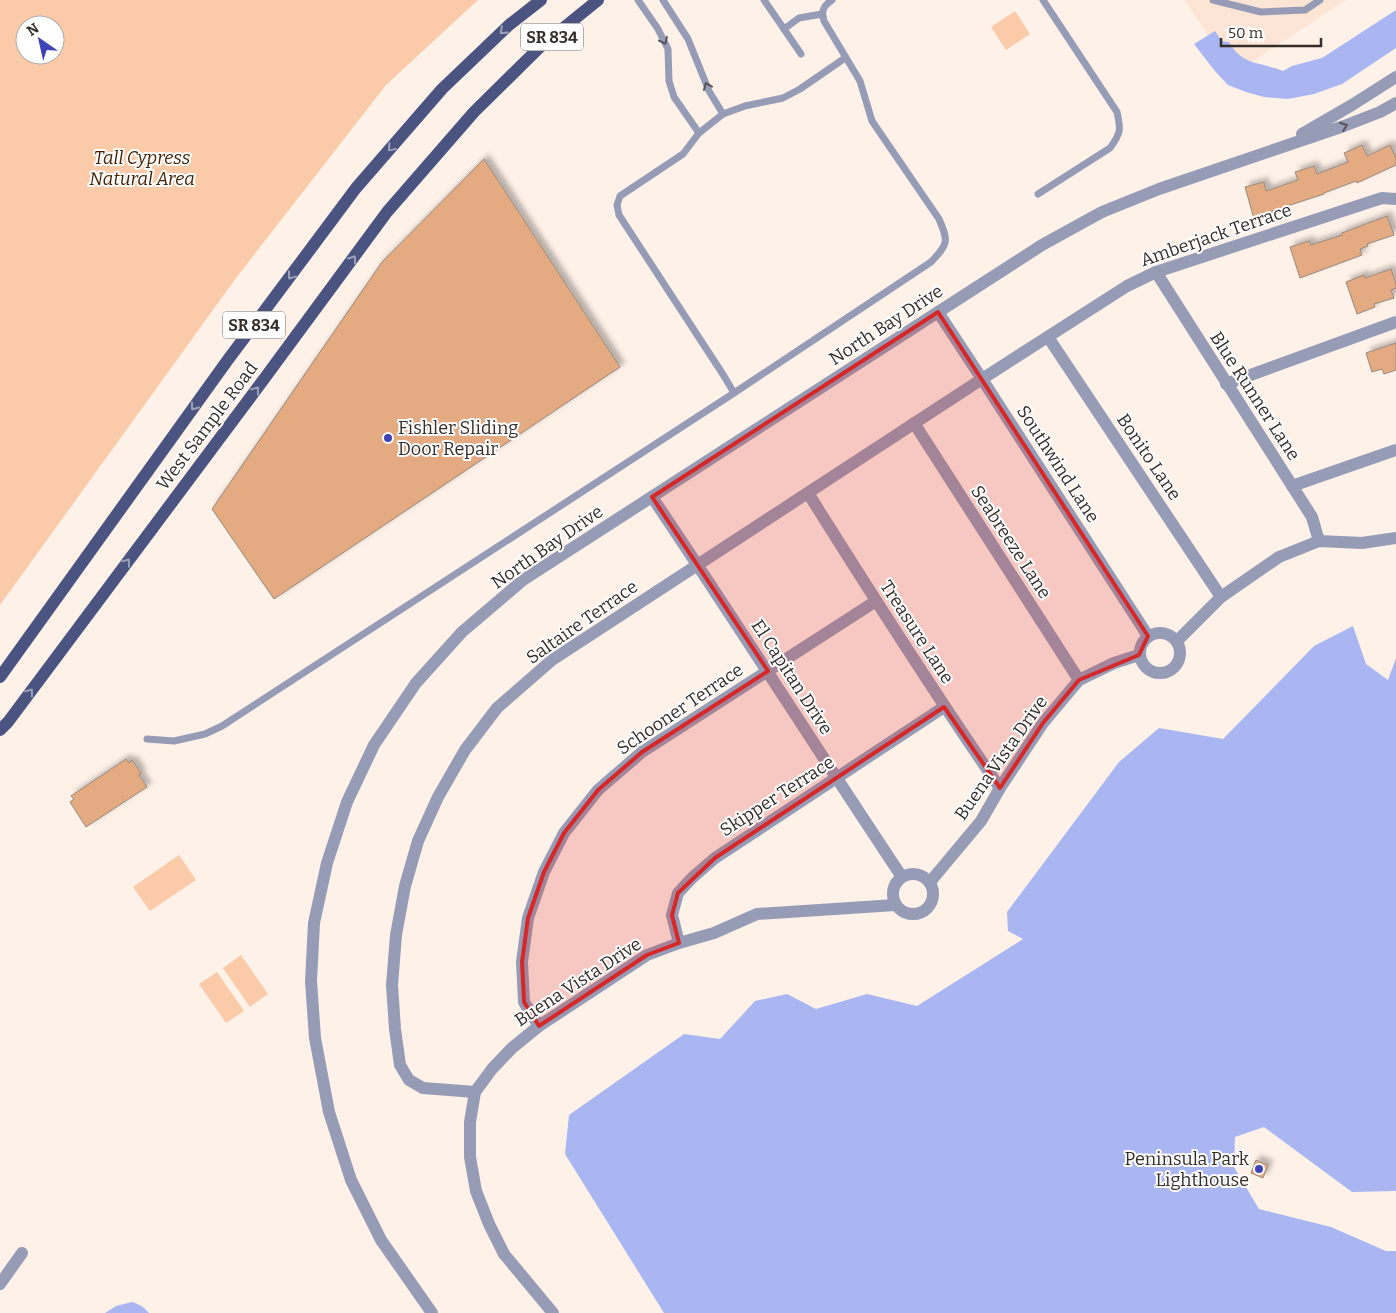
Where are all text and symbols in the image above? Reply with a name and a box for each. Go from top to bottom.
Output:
north arrow [15,15,65,65]
scale bar [1221,15,1321,47]
text: N [24,19,42,40]
road number: SR 834 [521,24,583,51]
text: 50 m [1228,24,1264,42]
one-way arrow [500,25,509,34]
one-way arrow [658,36,668,45]
one-way arrow [703,82,714,91]
one-way arrow [1339,122,1348,132]
one-way arrow [388,142,396,151]
park label: Tall Cypress Natural Area [89,147,195,190]
street label: Amberjack Terrace [1138,199,1294,271]
one-way arrow [347,256,355,265]
one-way arrow [288,270,296,279]
street label: North Bay Drive [825,280,947,370]
road number: SR 834 [223,312,285,338]
street label: Blue Runner Lane [1205,328,1305,464]
street label: West Sample Road [152,357,263,494]
one-way arrow [251,387,259,396]
one-way arrow [192,401,200,410]
street label: Southwind Lane [1012,401,1104,527]
street label: Bonito Lane [1112,410,1186,504]
place label: Fishler Sliding Door Repair [398,417,518,460]
marker: Fishler Sliding Door Repair [382,432,394,444]
street label: Seabreeze Lane [966,481,1056,603]
street label: North Bay Drive [487,500,607,594]
one-way arrow [122,559,130,568]
street label: Saltaire Terrace [522,575,642,669]
street label: Treasure Lane [875,576,959,688]
street label: El Capitan Drive [747,615,837,739]
street label: Schooner Terrace [613,659,747,759]
one-way arrow [24,688,33,698]
street label: Buena Vista Drive [950,692,1052,824]
street label: Skipper Terrace [716,751,838,841]
street label: Buena Vista Drive [510,933,646,1031]
place label: Peninsula Park Lighthouse [1124,1148,1250,1191]
marker: Peninsula Park Lighthouse [1253,1163,1265,1175]

